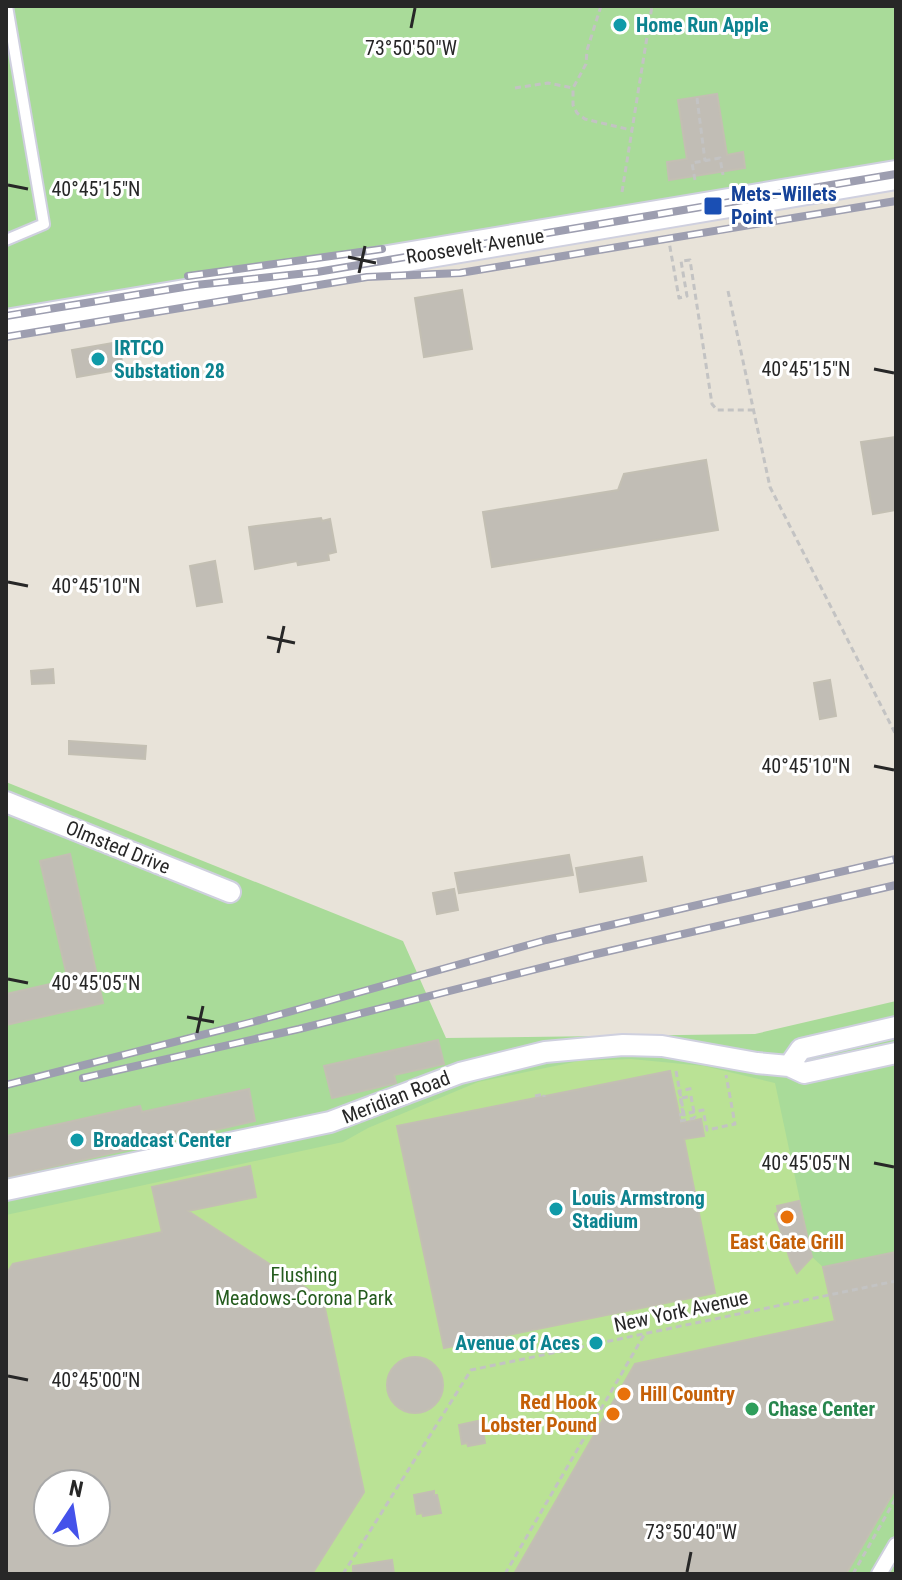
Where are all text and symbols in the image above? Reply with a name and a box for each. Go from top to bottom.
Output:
place label: Home Run Apple [636,13,769,37]
marker: Home Run Apple [611,16,629,34]
text: 73°50'50"W [365,36,457,60]
text: 40°45'15"N [51,177,141,201]
place label: Mets–Willets Point [731,182,837,229]
marker: Mets–Willets Point [702,195,724,217]
street label: Roosevelt Avenue [404,223,546,269]
place label: IRTCO Substation 28 [114,336,225,383]
marker: IRTCO Substation 28 [89,350,107,368]
text: 40°45'15"N [761,357,851,381]
text: 40°45'10"N [51,574,141,598]
text: 40°45'10"N [761,754,851,778]
street label: Olmsted Drive [62,815,174,879]
text: 40°45'05"N [51,971,141,995]
street label: Meridian Road [339,1065,453,1129]
place label: Broadcast Center [93,1128,232,1152]
marker: Broadcast Center [68,1131,86,1149]
text: 40°45'05"N [761,1151,851,1175]
place label: Louis Armstrong Stadium [572,1186,705,1233]
marker: Louis Armstrong Stadium [547,1200,565,1218]
marker: East Gate Grill [778,1208,796,1226]
place label: East Gate Grill [730,1230,844,1254]
park label: Flushing Meadows-Corona Park [215,1263,393,1310]
street label: New York Avenue [612,1285,750,1337]
place label: Avenue of Aces [455,1331,580,1355]
marker: Avenue of Aces [587,1334,605,1352]
text: 40°45'00"N [51,1368,141,1392]
place label: Hill Country [640,1382,735,1406]
marker: Hill Country [615,1385,633,1403]
place label: Red Hook Lobster Pound [481,1390,597,1437]
place label: Chase Center [768,1397,875,1421]
marker: Chase Center [743,1400,761,1418]
marker: Red Hook Lobster Pound [604,1405,622,1423]
north arrow [32,1468,112,1548]
text: N [67,1475,85,1503]
text: 73°50'40"W [645,1520,737,1544]

